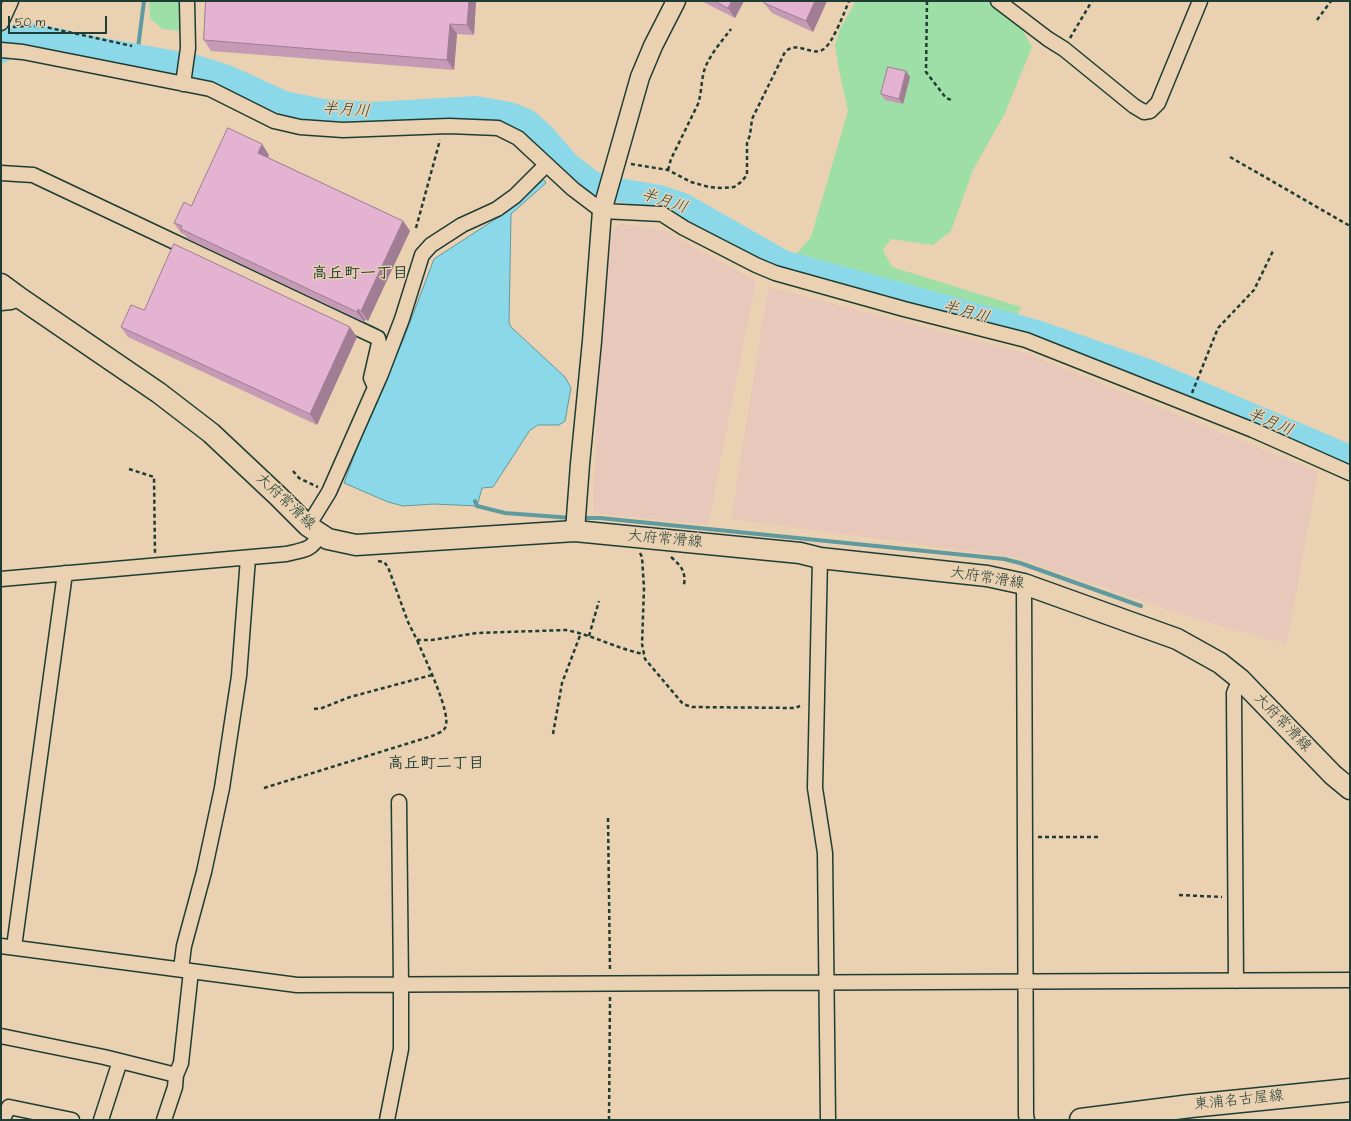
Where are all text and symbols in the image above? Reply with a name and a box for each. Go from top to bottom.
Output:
scale bar [10,8,109,34]
text: 50 m [15,14,45,31]
water label: 半月川 [321,100,371,122]
water label: 半月川 [638,185,690,219]
district label: 高丘町一丁目 [312,265,408,285]
water label: 半月川 [940,298,992,328]
water label: 半月川 [1244,405,1296,441]
street label: 大府常滑線 [251,470,319,534]
street label: 大府常滑線 [627,528,703,552]
street label: 大府常滑線 [949,564,1025,594]
street label: 大府常滑線 [1249,690,1315,756]
district label: 高丘町二丁目 [388,755,484,775]
street label: 東浦名古屋線 [1193,1087,1285,1115]

